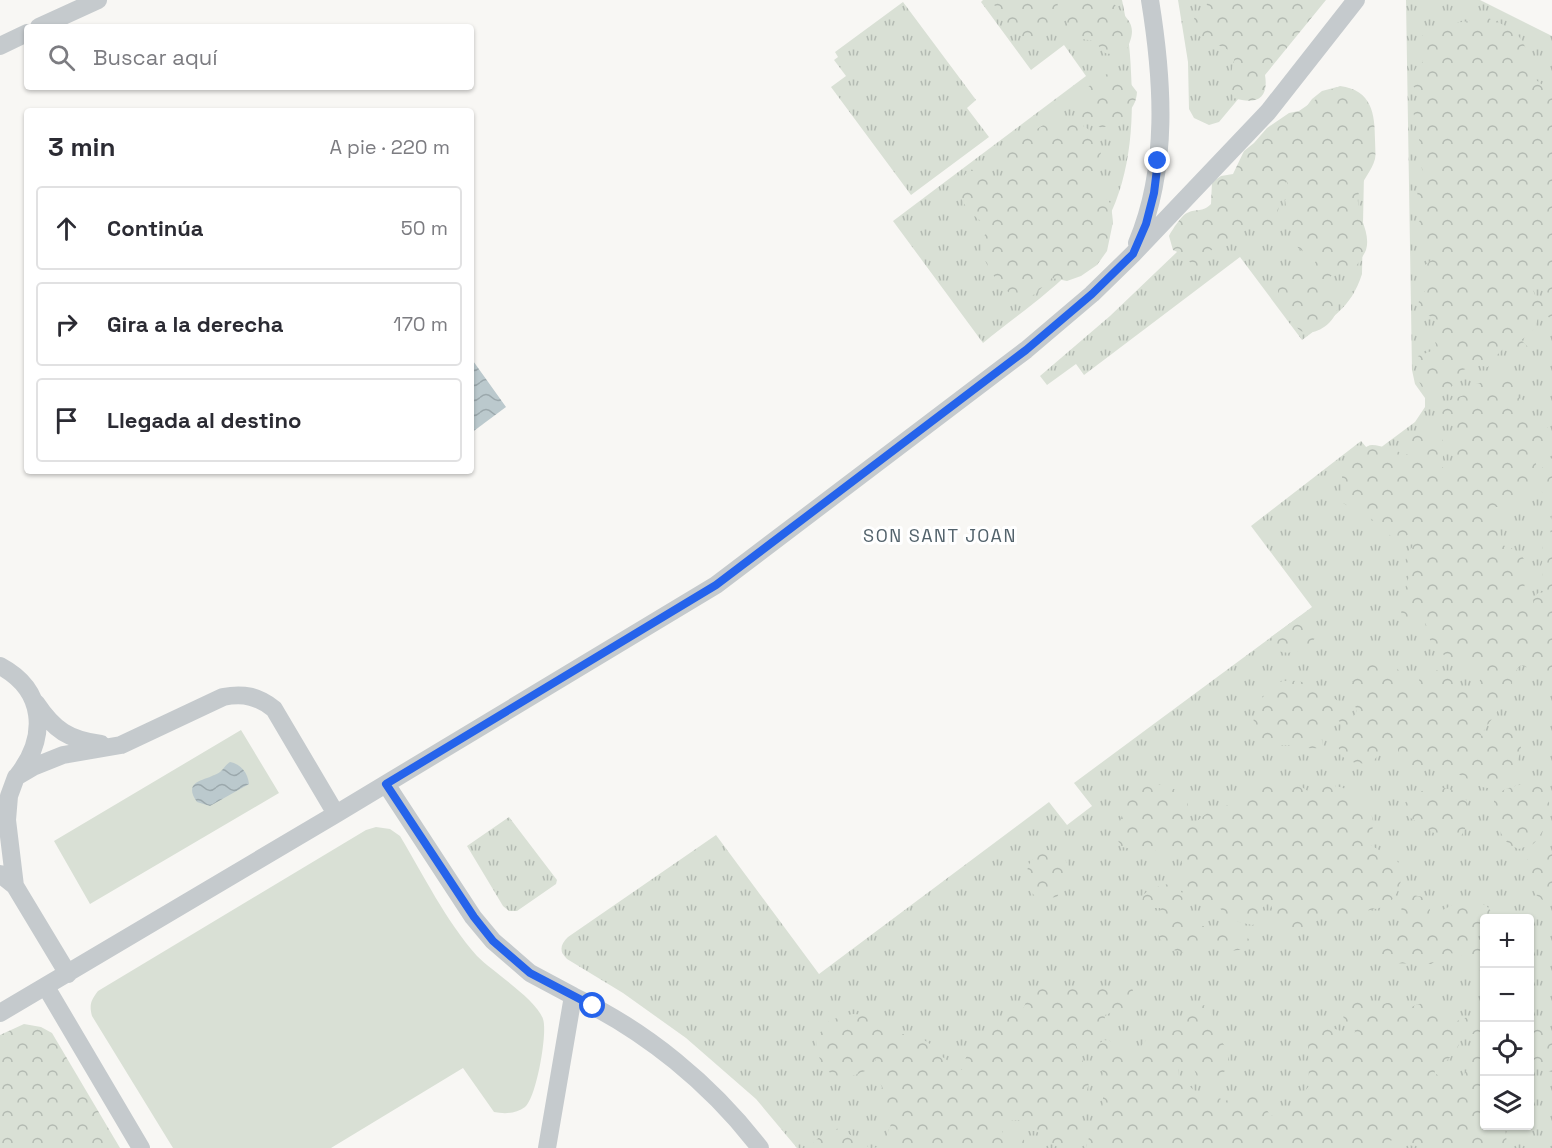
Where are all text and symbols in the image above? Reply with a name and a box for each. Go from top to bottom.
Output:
search box [24,24,474,90]
icon: search [45,41,78,74]
text: Buscar aquí [93,43,218,71]
text: 3 min [48,130,116,164]
text: A pie · 220 m [330,134,450,160]
route end [1144,147,1170,173]
icon: ahead [50,212,83,245]
text: Continúa [107,214,203,242]
text: 50 m [401,215,448,241]
icon: right [50,308,83,341]
text: Gira a la derecha [107,310,284,338]
text: 170 m [393,311,448,337]
icon: arrive [50,404,83,437]
text: Llegada al destino [107,406,301,434]
district label: SON SANT JOAN [863,524,1017,547]
map controls [1480,914,1534,1130]
button: + [1480,914,1534,968]
button: − [1480,968,1534,1022]
route start [579,992,605,1018]
button: locate [1480,1022,1534,1076]
button: layers [1480,1076,1534,1130]

